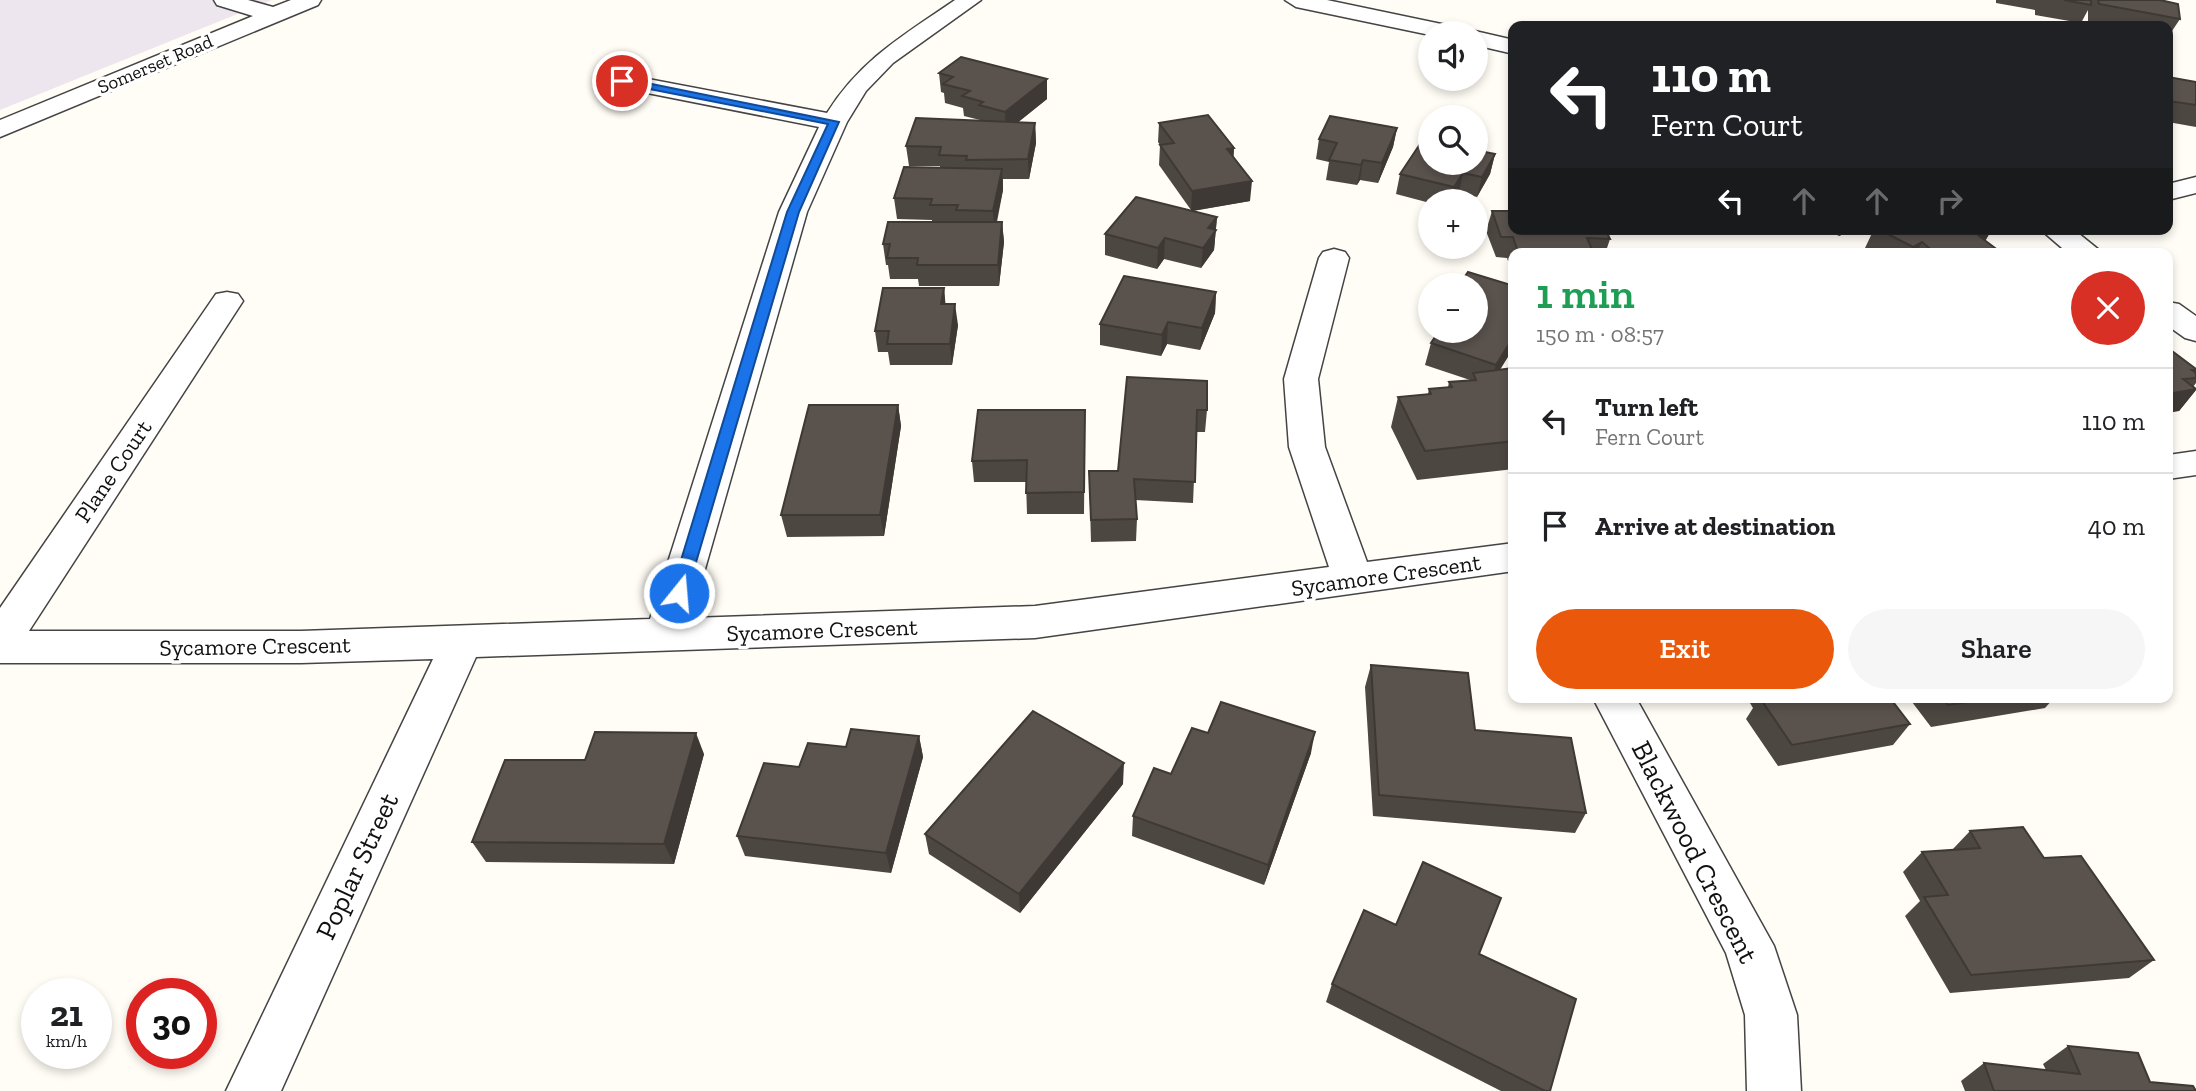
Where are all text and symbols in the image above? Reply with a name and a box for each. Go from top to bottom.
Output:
map controls [1418,21,1488,343]
button: sound [1418,21,1488,91]
street label: Somerset Road [94,29,216,99]
text: 110 m [1651,46,1771,105]
icon: left [1536,49,1627,140]
pin [592,51,652,111]
icon: arrive [603,62,641,100]
button: search [1418,105,1488,175]
text: Fern Court [1651,106,1803,144]
icon: left [1712,182,1750,220]
icon: ahead [1785,182,1823,220]
icon: ahead [1858,182,1896,220]
icon: right [1931,182,1969,220]
button: + [1418,189,1488,259]
text: 1 min [1536,268,1635,319]
button: close [2071,271,2145,345]
button: − [1418,273,1488,343]
text: 150 m · 08:57 [1536,320,1664,348]
text: Turn left [1595,391,1698,423]
icon: left [1536,402,1574,440]
text: 110 m [2082,405,2145,437]
street label: Plane Court [69,414,158,527]
text: Fern Court [1595,423,1704,451]
icon: arrive [1536,507,1574,545]
text: Arrive at destination [1595,510,1835,542]
text: 40 m [2088,510,2145,542]
street label: Sycamore Crescent [1289,548,1483,602]
position arrow [642,556,716,630]
button: Exit [1536,609,1834,689]
button: Share [1848,609,2145,689]
street label: Sycamore Crescent [726,613,918,647]
street label: Sycamore Crescent [159,630,351,662]
street label: Blackwood Crescent [1625,736,1766,969]
street label: Poplar Street [309,787,406,944]
speed limit sign: 30 [126,978,217,1069]
text: 21 [50,993,83,1035]
text: km/h [46,1030,87,1052]

